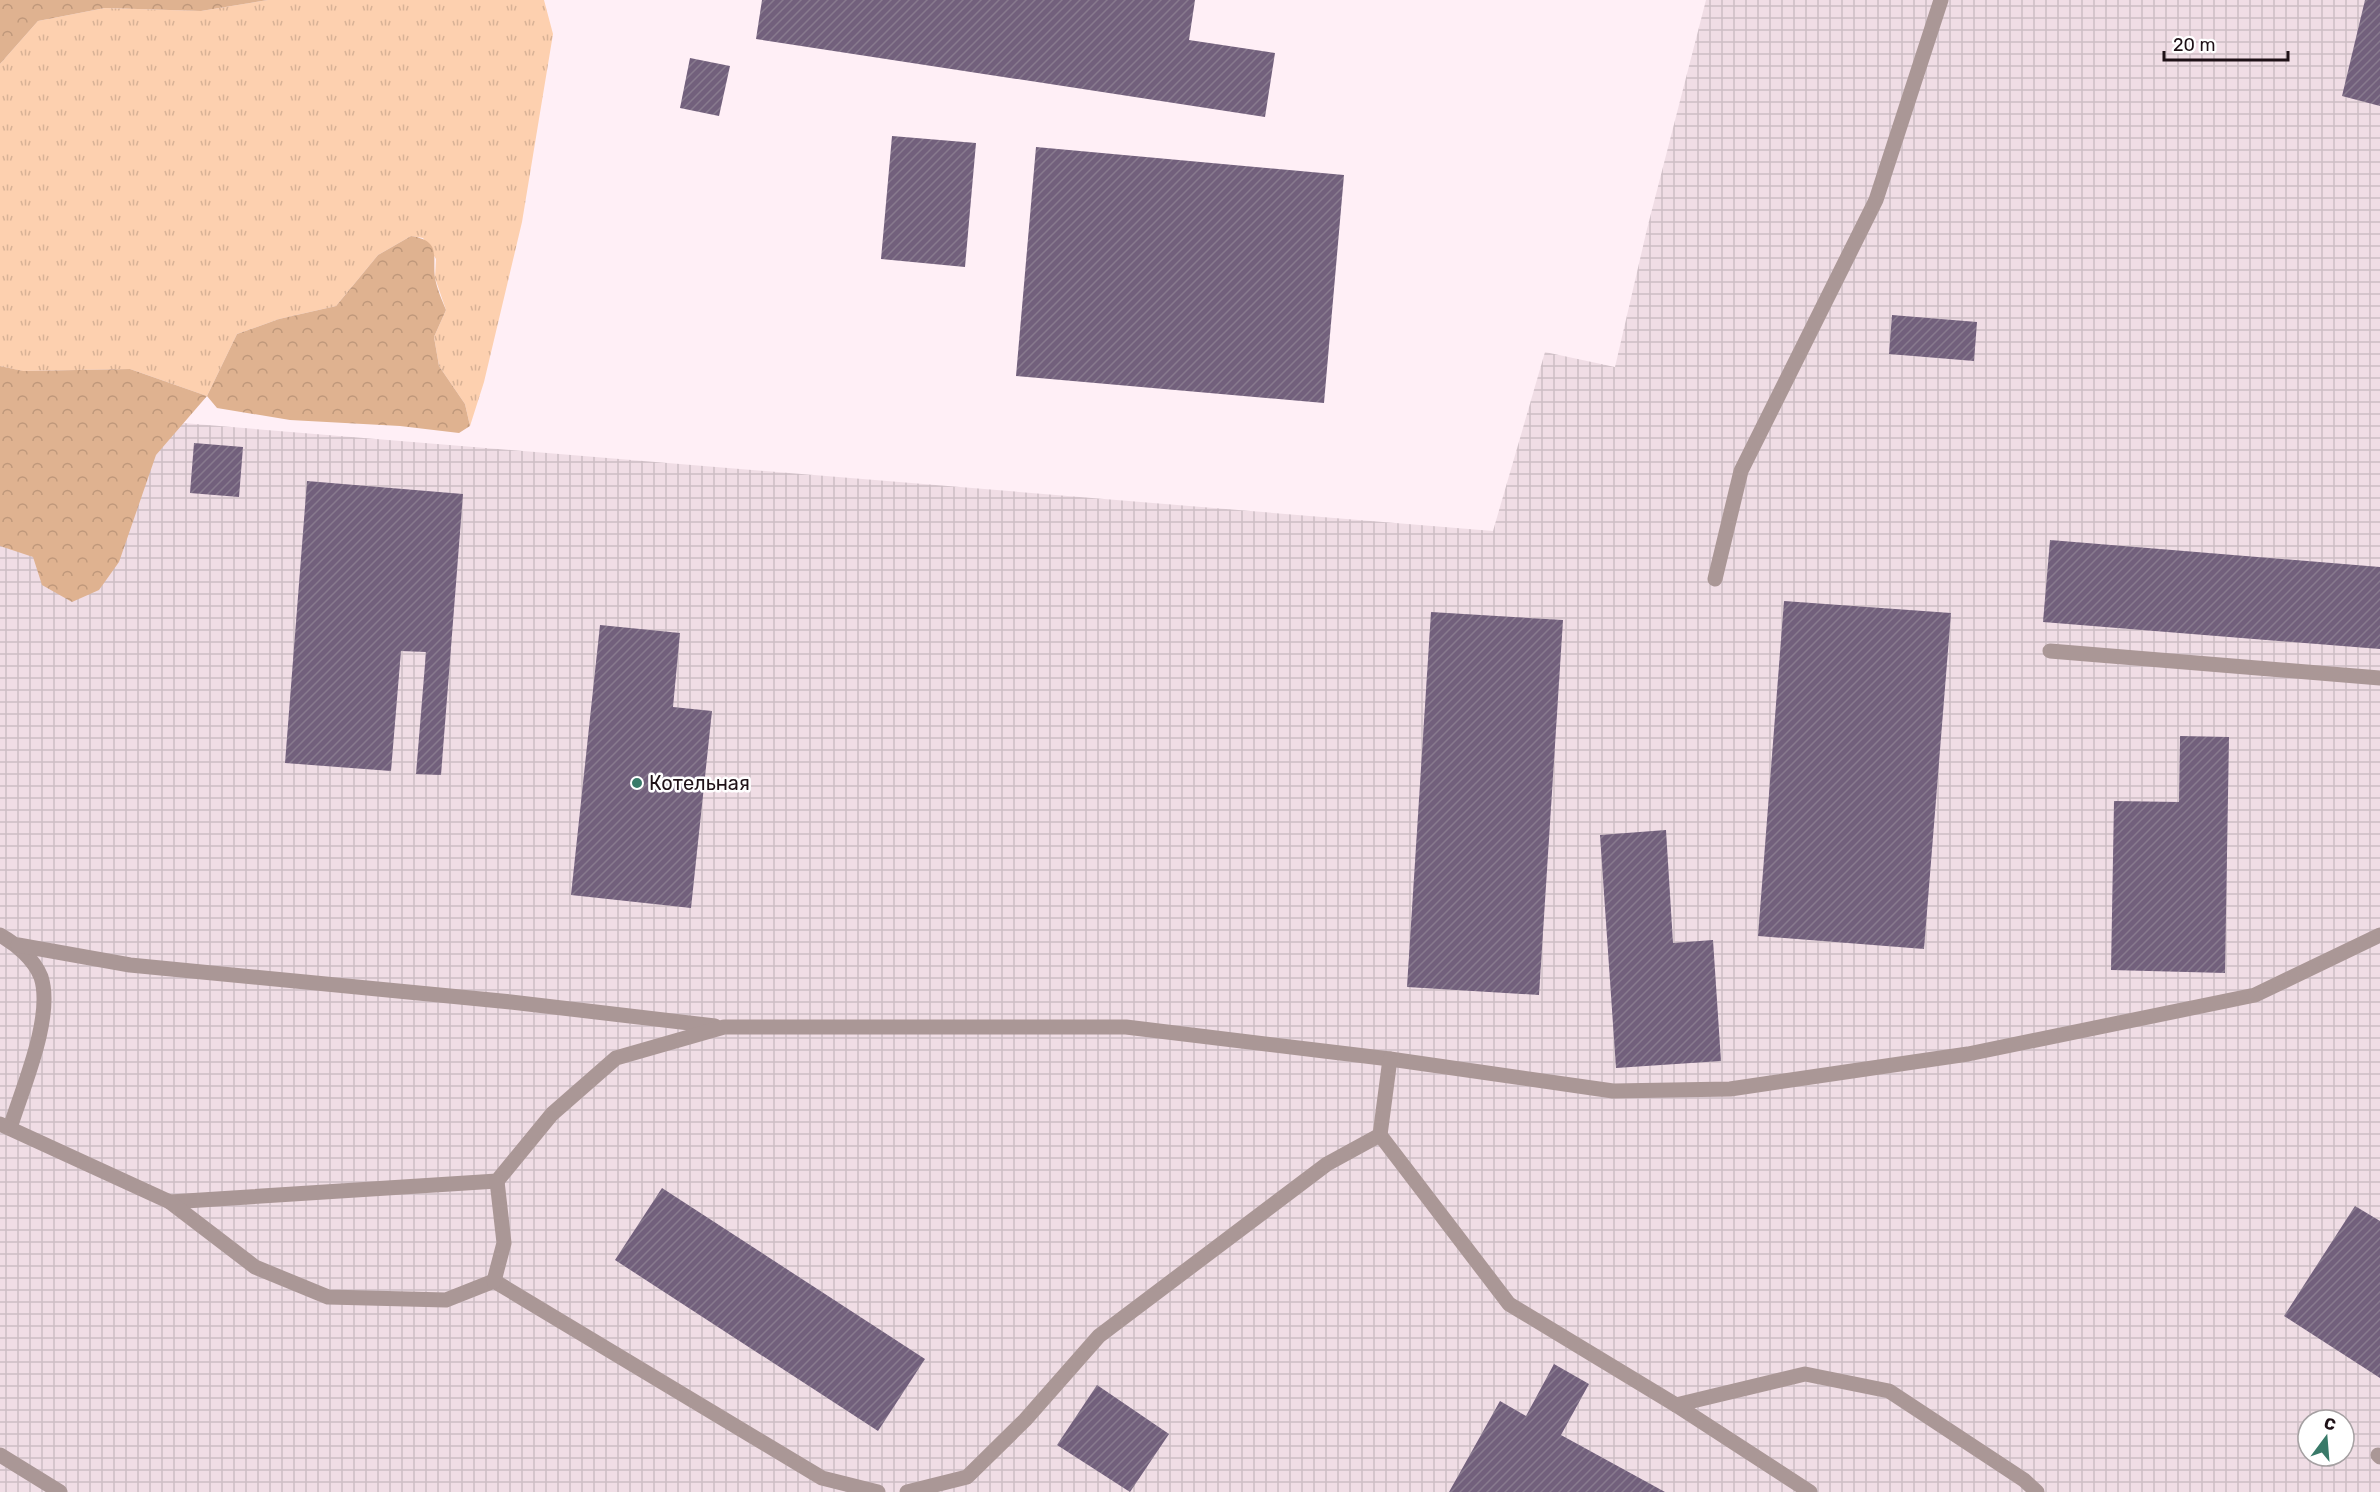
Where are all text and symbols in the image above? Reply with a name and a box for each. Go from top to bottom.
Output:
scale bar [2164,24,2288,62]
text: 20 m [2173,34,2215,56]
place label: Котельная [649,771,750,795]
marker: Котельная [630,776,644,790]
north arrow [2296,1408,2356,1468]
text: С [2322,1413,2338,1435]

